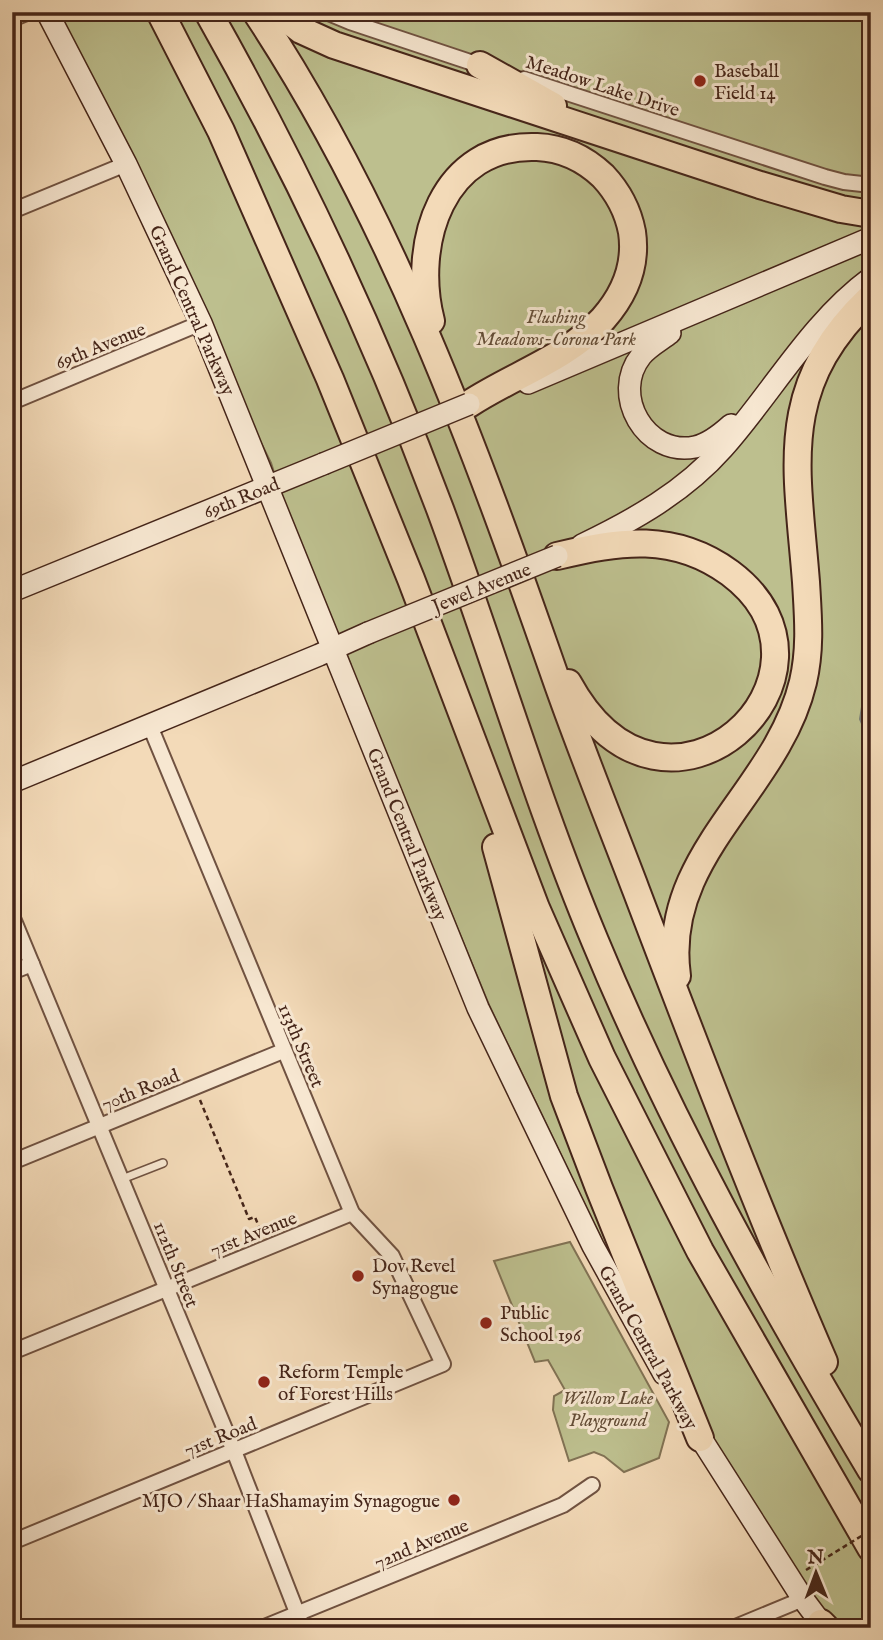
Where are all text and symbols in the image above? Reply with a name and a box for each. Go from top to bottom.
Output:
street label: Meadow Lake Drive [522,51,683,123]
place label: Baseball Field 14 [714,60,780,106]
marker: Baseball Field 14 [692,73,708,89]
street label: Grand Central Parkway [143,222,240,400]
park label: Flushing Meadows-Corona Park [476,306,636,352]
street label: 69th Avenue [52,318,150,376]
street label: 69th Road [200,472,284,525]
street label: Jewel Avenue [427,558,535,620]
street label: Grand Central Parkway [361,745,452,925]
street label: 113th Street [272,1000,329,1092]
street label: 70th Road [98,1064,184,1117]
street label: 71st Avenue [207,1207,301,1263]
street label: 112th Street [147,1218,204,1312]
place label: Dov Revel Synagogue [372,1255,459,1301]
street label: Grand Central Parkway [592,1262,703,1435]
marker: Dov Revel Synagogue [350,1268,366,1284]
place label: Public School 196 [500,1302,582,1348]
marker: Public School 196 [478,1315,494,1331]
place label: Reform Temple of Forest Hills [278,1361,404,1407]
marker: Reform Temple of Forest Hills [256,1374,272,1390]
park label: Willow Lake Playground [563,1387,654,1433]
street label: 71st Road [181,1412,261,1463]
place label: MJO / Shaar HaShamayim Synagogue [142,1490,440,1514]
marker: MJO / Shaar HaShamayim Synagogue [446,1492,462,1508]
street label: 72nd Avenue [371,1514,473,1575]
north arrow [782,1538,852,1608]
text: N [806,1546,825,1570]

